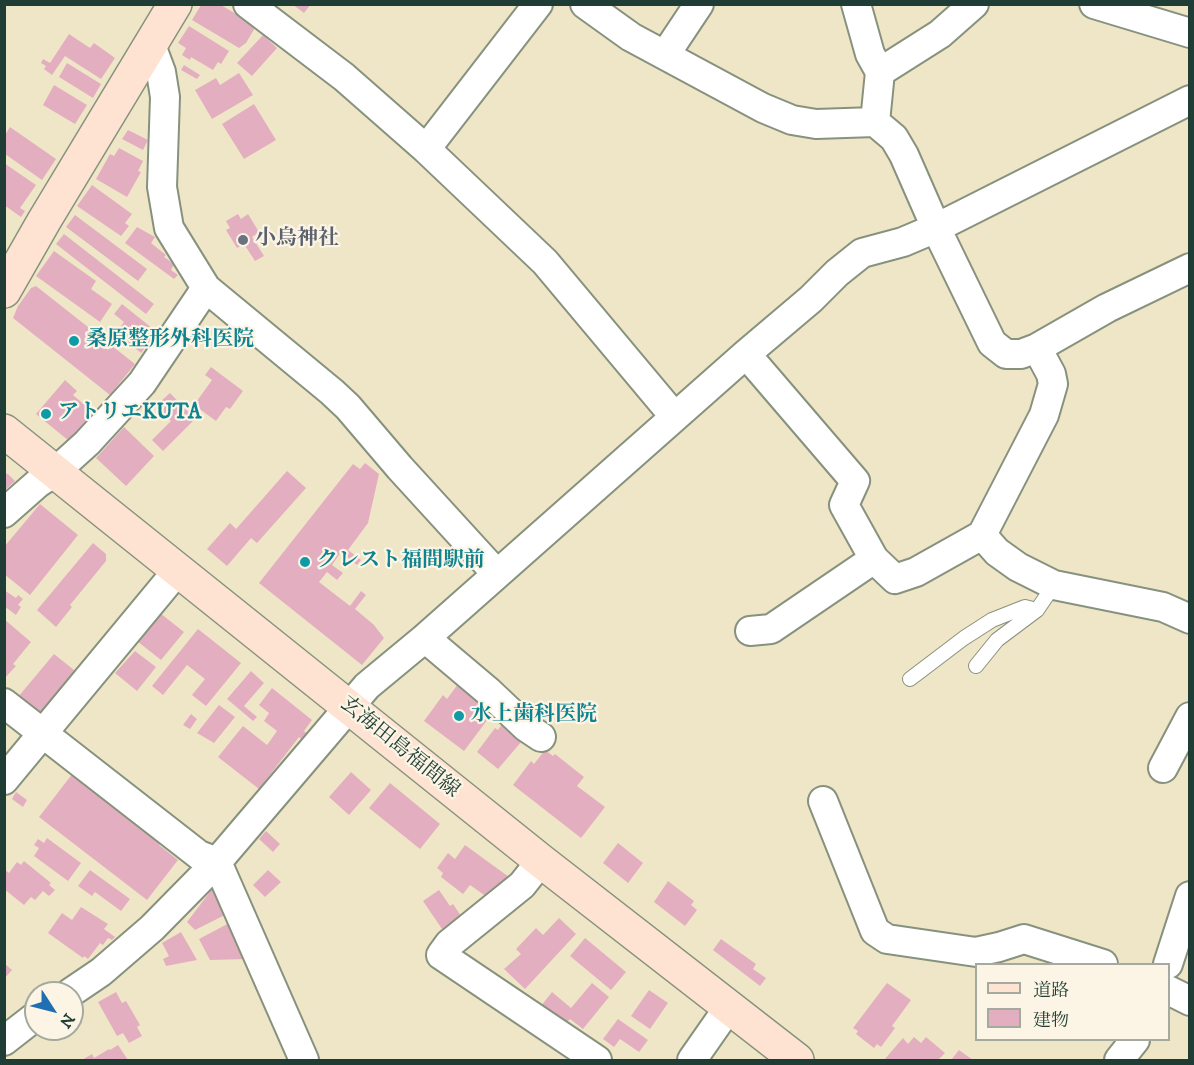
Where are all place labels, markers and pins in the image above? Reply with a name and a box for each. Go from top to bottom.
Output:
place label: 小烏神社 [255,227,339,253]
marker: 小烏神社 [236,233,250,247]
place label: 桑原整形外科医院 [86,328,254,354]
marker: 桑原整形外科医院 [67,334,81,348]
place label: アトリエKUTA [58,401,201,427]
marker: アトリエKUTA [39,407,53,421]
place label: クレスト福間駅前 [317,549,485,575]
marker: クレスト福間駅前 [298,555,312,569]
place label: 水上歯科医院 [471,703,597,729]
marker: 水上歯科医院 [452,709,466,723]

